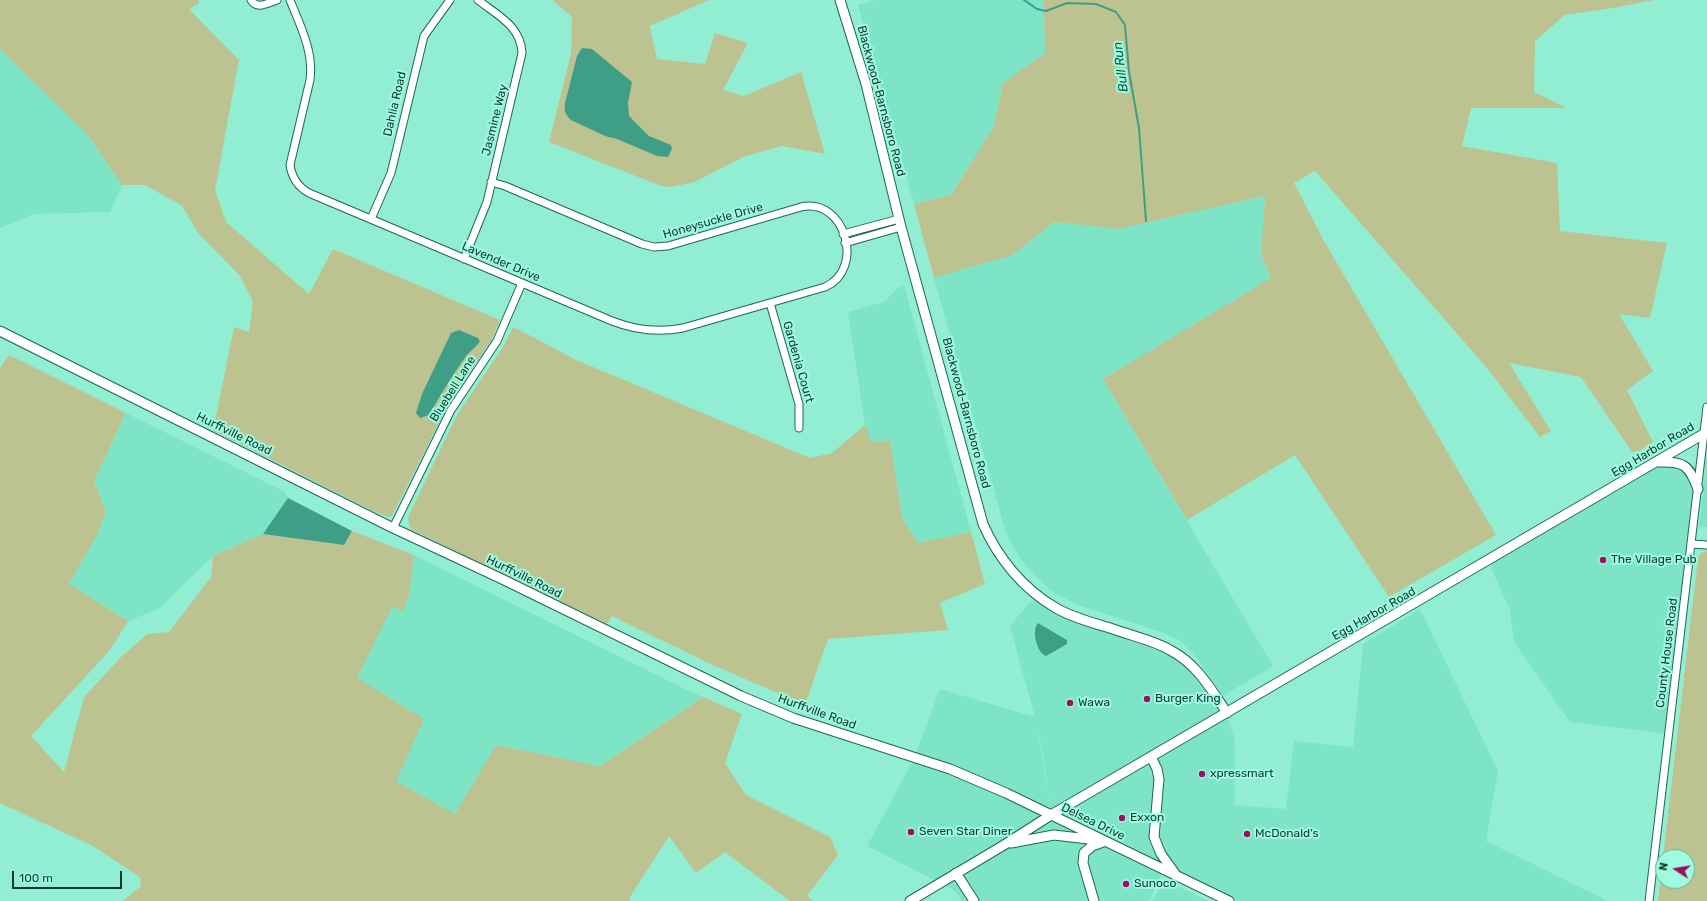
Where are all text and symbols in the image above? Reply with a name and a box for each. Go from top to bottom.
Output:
street label: Blackwood-Barnsboro Road [854,24,908,178]
water label: Bull Run [1110,41,1132,93]
street label: Dahlia Road [381,70,409,138]
street label: Jasmine Way [479,83,511,157]
street label: Honeysuckle Drive [661,200,765,242]
street label: Lavender Drive [460,239,542,285]
street label: Gardenia Court [779,320,817,404]
street label: Blackwood-Barnsboro Road [939,336,993,490]
street label: Bluebell Lane [427,353,479,425]
street label: Hurffville Road [194,410,274,458]
street label: Egg Harbor Road [1609,420,1697,480]
street label: Hurffville Road [484,553,564,601]
place label: The Village Pub [1611,553,1697,567]
marker: The Village Pub [1598,555,1608,565]
street label: Egg Harbor Road [1330,584,1418,644]
street label: County House Road [1653,597,1681,709]
street label: Hurffville Road [776,691,858,733]
place label: Burger King [1155,692,1221,706]
marker: Burger King [1142,694,1152,704]
place label: Wawa [1078,696,1110,710]
marker: Wawa [1065,698,1075,708]
place label: xpressmart [1210,767,1274,781]
marker: xpressmart [1197,769,1207,779]
street label: Delsea Drive [1059,800,1127,844]
place label: Exxon [1130,811,1164,825]
marker: Exxon [1117,813,1127,823]
place label: Seven Star Diner [919,825,1012,839]
marker: Seven Star Diner [906,827,916,837]
place label: McDonald's [1255,827,1319,841]
marker: McDonald's [1242,829,1252,839]
north arrow [1655,849,1695,889]
text: N [1657,861,1671,872]
scale bar [14,863,124,889]
text: 100 m [19,871,53,885]
place label: Sunoco [1134,877,1176,891]
marker: Sunoco [1121,879,1131,889]

